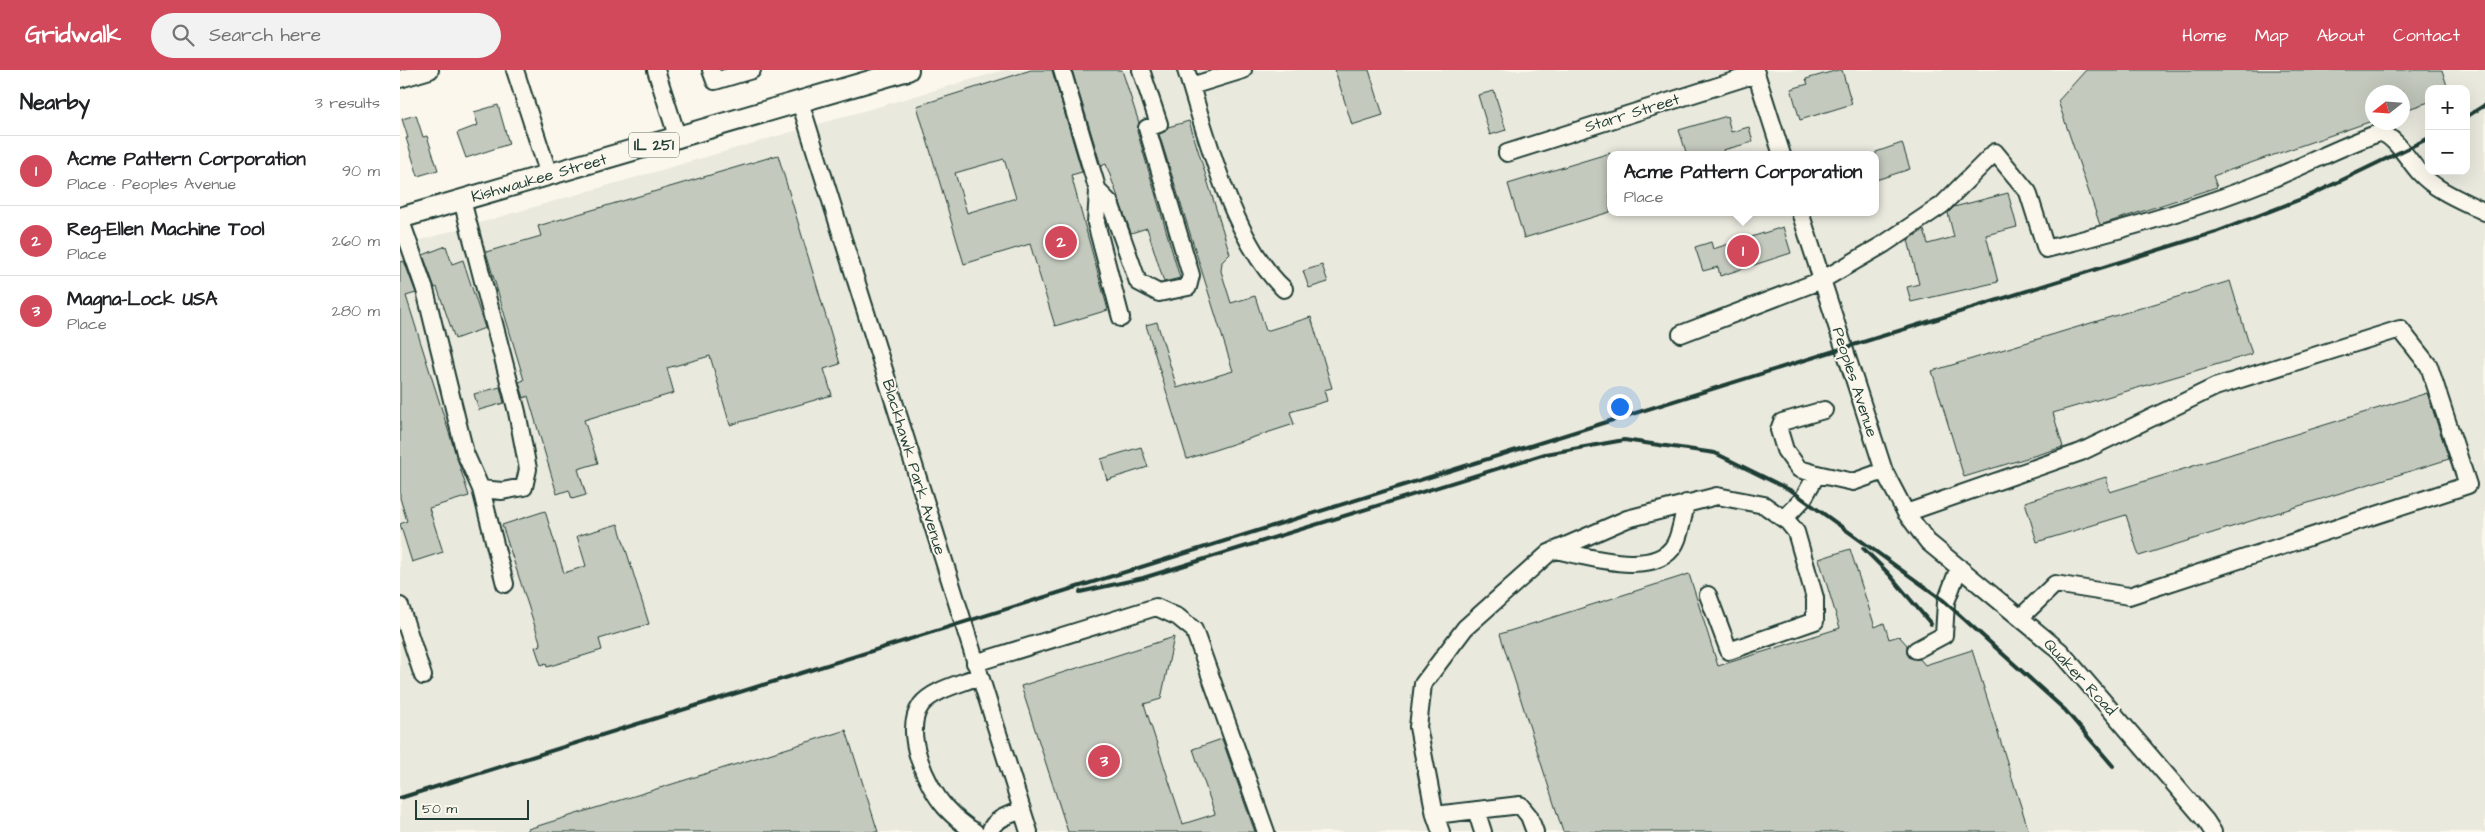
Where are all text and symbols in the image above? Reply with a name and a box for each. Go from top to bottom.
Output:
search box [151,13,501,58]
text: Gridwalk [25,18,121,52]
icon: search [169,21,197,49]
text: Search here [209,22,321,49]
text: Home [2182,23,2227,48]
text: Map [2255,23,2289,48]
text: About [2317,23,2365,48]
text: Contact [2393,23,2460,48]
north arrow [2365,85,2410,130]
map controls [2425,85,2470,175]
button: + [2425,85,2470,130]
text: Nearby [20,88,90,117]
street label: Starr Street [1582,88,1683,138]
text: 3 results [315,92,380,114]
button: − [2425,130,2470,175]
road number: IL 251 [629,132,679,158]
text: Acme Pattern Corporation [67,146,306,173]
street label: Kishwaukee Street [469,148,610,208]
popup [1607,151,1879,216]
text: Acme Pattern Corporation [1624,159,1862,186]
text: 1 [35,160,37,182]
text: 90 m [342,160,380,182]
text: Place · Peoples Avenue [67,173,236,195]
text: Place [1624,186,1663,208]
text: Reg-Ellen Machine Tool [67,216,264,243]
pin: 2 [1045,223,1077,261]
text: 2 [31,230,41,252]
text: 260 m [332,230,380,252]
pin: 1 [1727,232,1759,270]
text: Place [67,243,107,265]
text: Magna-Lock USA [67,286,217,313]
text: 3 [32,300,40,322]
text: 280 m [332,300,380,322]
text: Place [67,313,107,335]
street label: Peoples Avenue [1827,324,1883,440]
street label: Blackhawk Park Avenue [877,376,951,558]
your location [1607,394,1633,420]
street label: Quaker Road [2038,634,2122,720]
pin: 3 [1088,742,1120,780]
scale bar [415,797,529,820]
text: 50 m [422,799,457,819]

